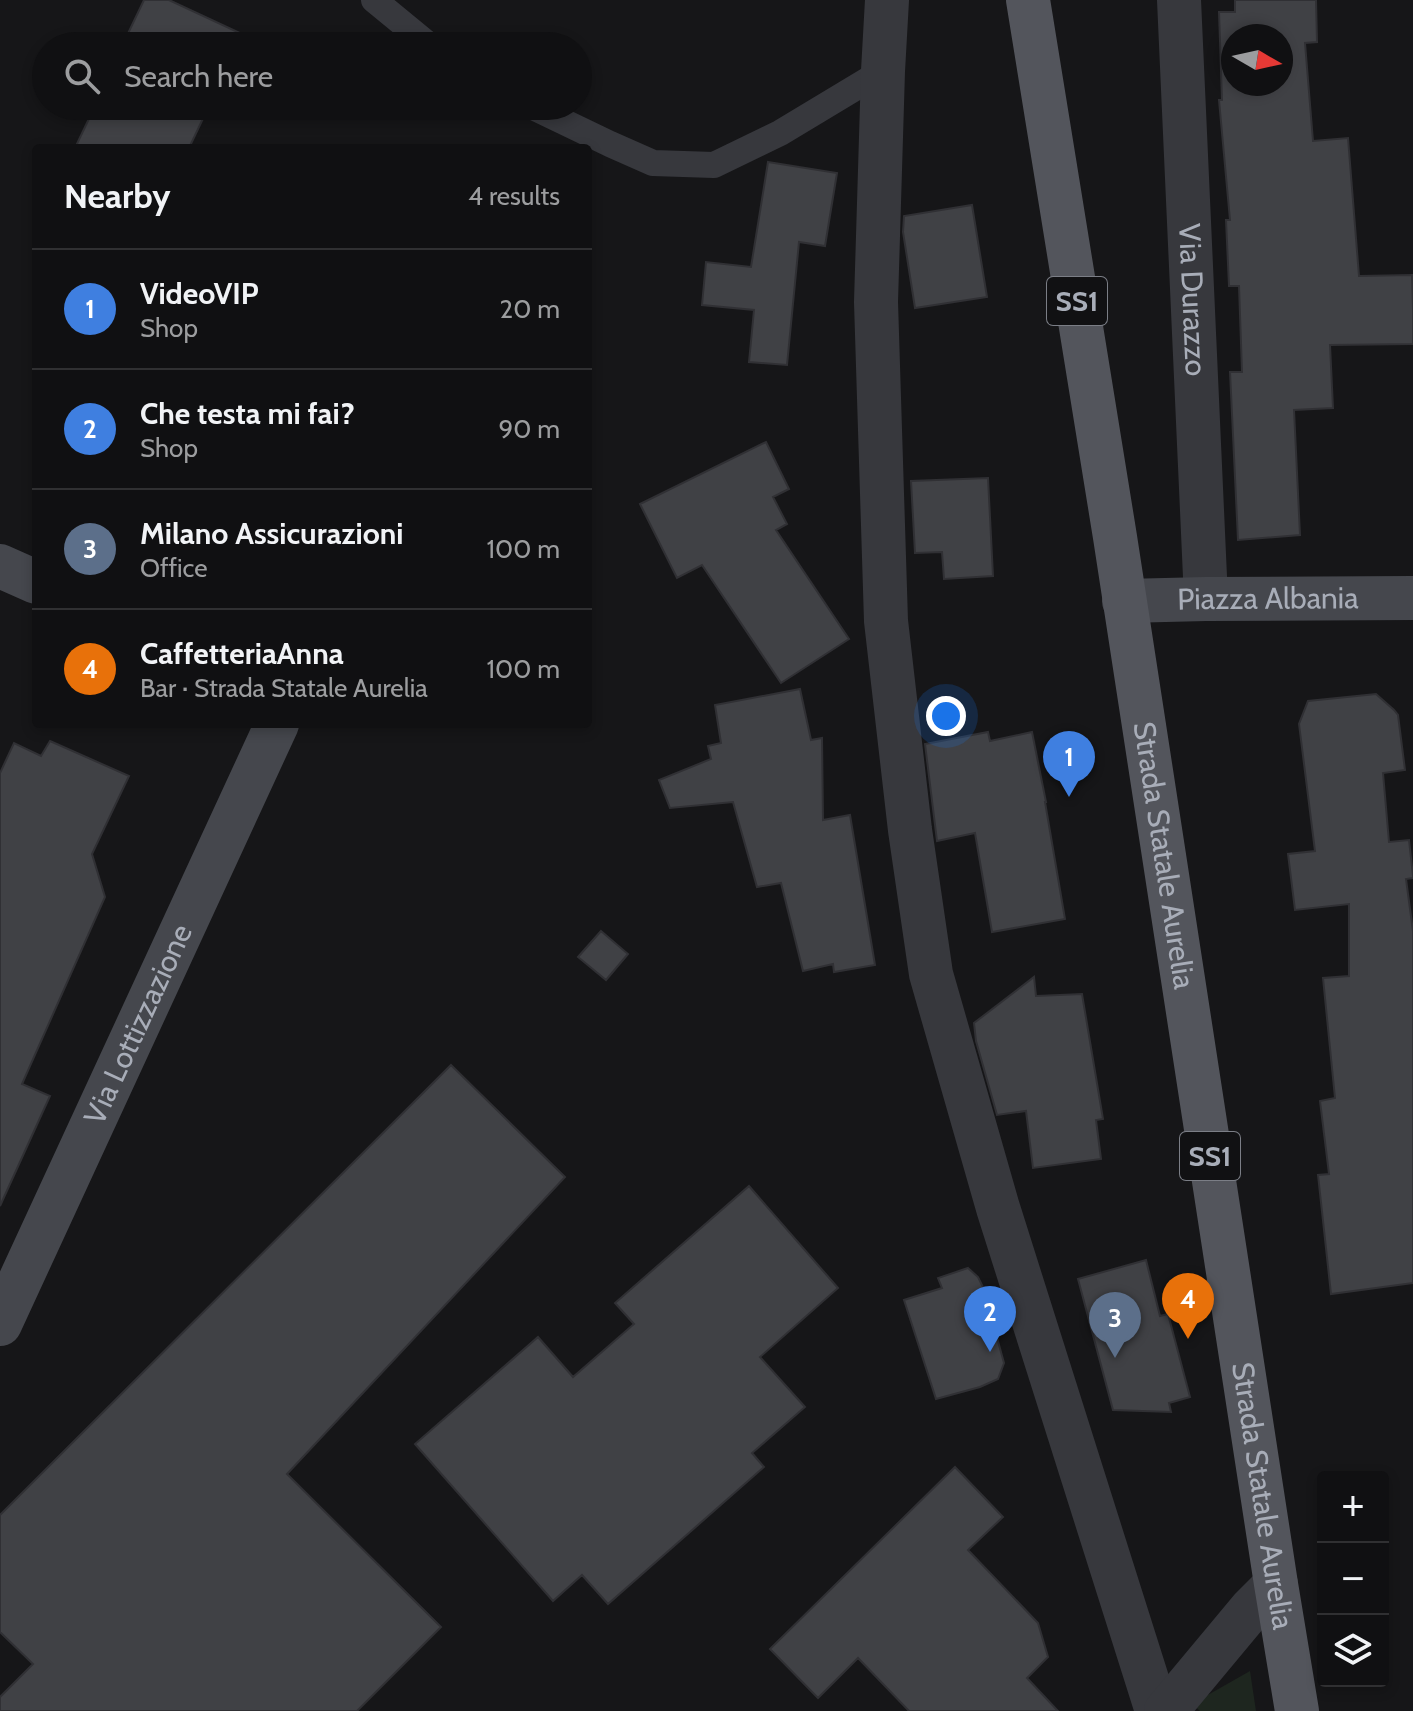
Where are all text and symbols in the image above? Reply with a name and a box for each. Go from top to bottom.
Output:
north arrow [1221,24,1293,96]
search box [32,32,592,120]
icon: search [60,54,104,98]
text: Search here [124,58,273,95]
text: Nearby [64,175,171,217]
text: 4 results [468,180,560,212]
street label: Via Durazzo [1171,223,1215,377]
text: VideoVIP [140,275,259,312]
road number: SS1 [1047,277,1107,325]
text: 1 [85,293,95,325]
text: 20 m [500,293,560,325]
text: Shop [140,312,198,344]
text: Che testa mi fai? [140,395,355,432]
text: 2 [83,413,97,445]
text: 90 m [498,413,560,445]
text: Shop [140,432,198,464]
text: Milano Assicurazioni [140,515,404,552]
text: 3 [83,533,97,565]
text: 100 m [487,533,560,565]
text: Office [140,552,208,584]
street label: Piazza Albania [1177,579,1359,618]
text: CaffetteriaAnna [140,635,344,672]
text: 4 [82,653,98,685]
text: 100 m [487,653,560,685]
text: Bar · Strada Statale Aurelia [140,672,428,704]
your location [926,696,966,736]
street label: Strada Statale Aurelia [1126,719,1203,992]
pin: 1 [1043,731,1095,797]
street label: Via Lottizzazione [76,918,200,1130]
road number: SS1 [1180,1132,1240,1180]
pin: 4 [1162,1273,1214,1339]
pin: 2 [964,1286,1016,1352]
pin: 3 [1089,1292,1141,1358]
street label: Strada Statale Aurelia [1224,1359,1302,1633]
map controls [1317,1471,1389,1687]
button: + [1317,1471,1389,1543]
button: − [1317,1543,1389,1615]
button: layers [1317,1615,1389,1687]

